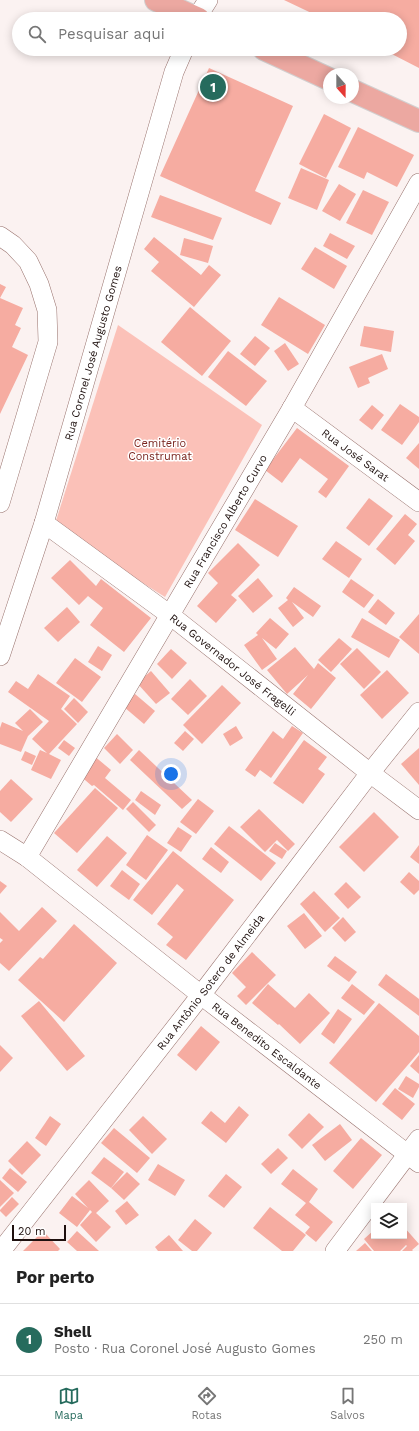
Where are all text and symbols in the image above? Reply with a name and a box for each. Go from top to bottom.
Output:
search box [12,12,407,56]
icon: search [26,23,48,45]
text: Pesquisar aqui [58,25,165,43]
north arrow [323,68,359,104]
pin: 1 [200,72,226,102]
street label: Rua Coronel José Augusto Gomes [62,264,125,442]
street label: Rua José Sarat [319,426,392,485]
park label: Cemitério Construmat [128,437,192,463]
street label: Rua Francisco Alberto Curvo [181,452,270,590]
street label: Rua Governador José Fragelli [167,611,298,719]
your location [161,764,181,784]
street label: Rua Antônio Sotero de Almeida [154,912,267,1053]
street label: Rua Benedito Escaldante [209,1000,324,1092]
map controls [371,1203,407,1239]
button: layers [371,1203,407,1239]
scale bar [12,1223,66,1242]
text: 20 m [18,1225,46,1238]
text: Por perto [16,1267,94,1287]
text: Shell [54,1323,91,1341]
text: 1 [26,1332,32,1347]
text: 250 m [363,1332,403,1347]
text: Posto · Rua Coronel José Augusto Gomes [54,1341,316,1356]
tab: Mapa [54,1385,83,1422]
tab: Rotas [191,1385,222,1422]
tab: Salvos [330,1385,365,1422]

